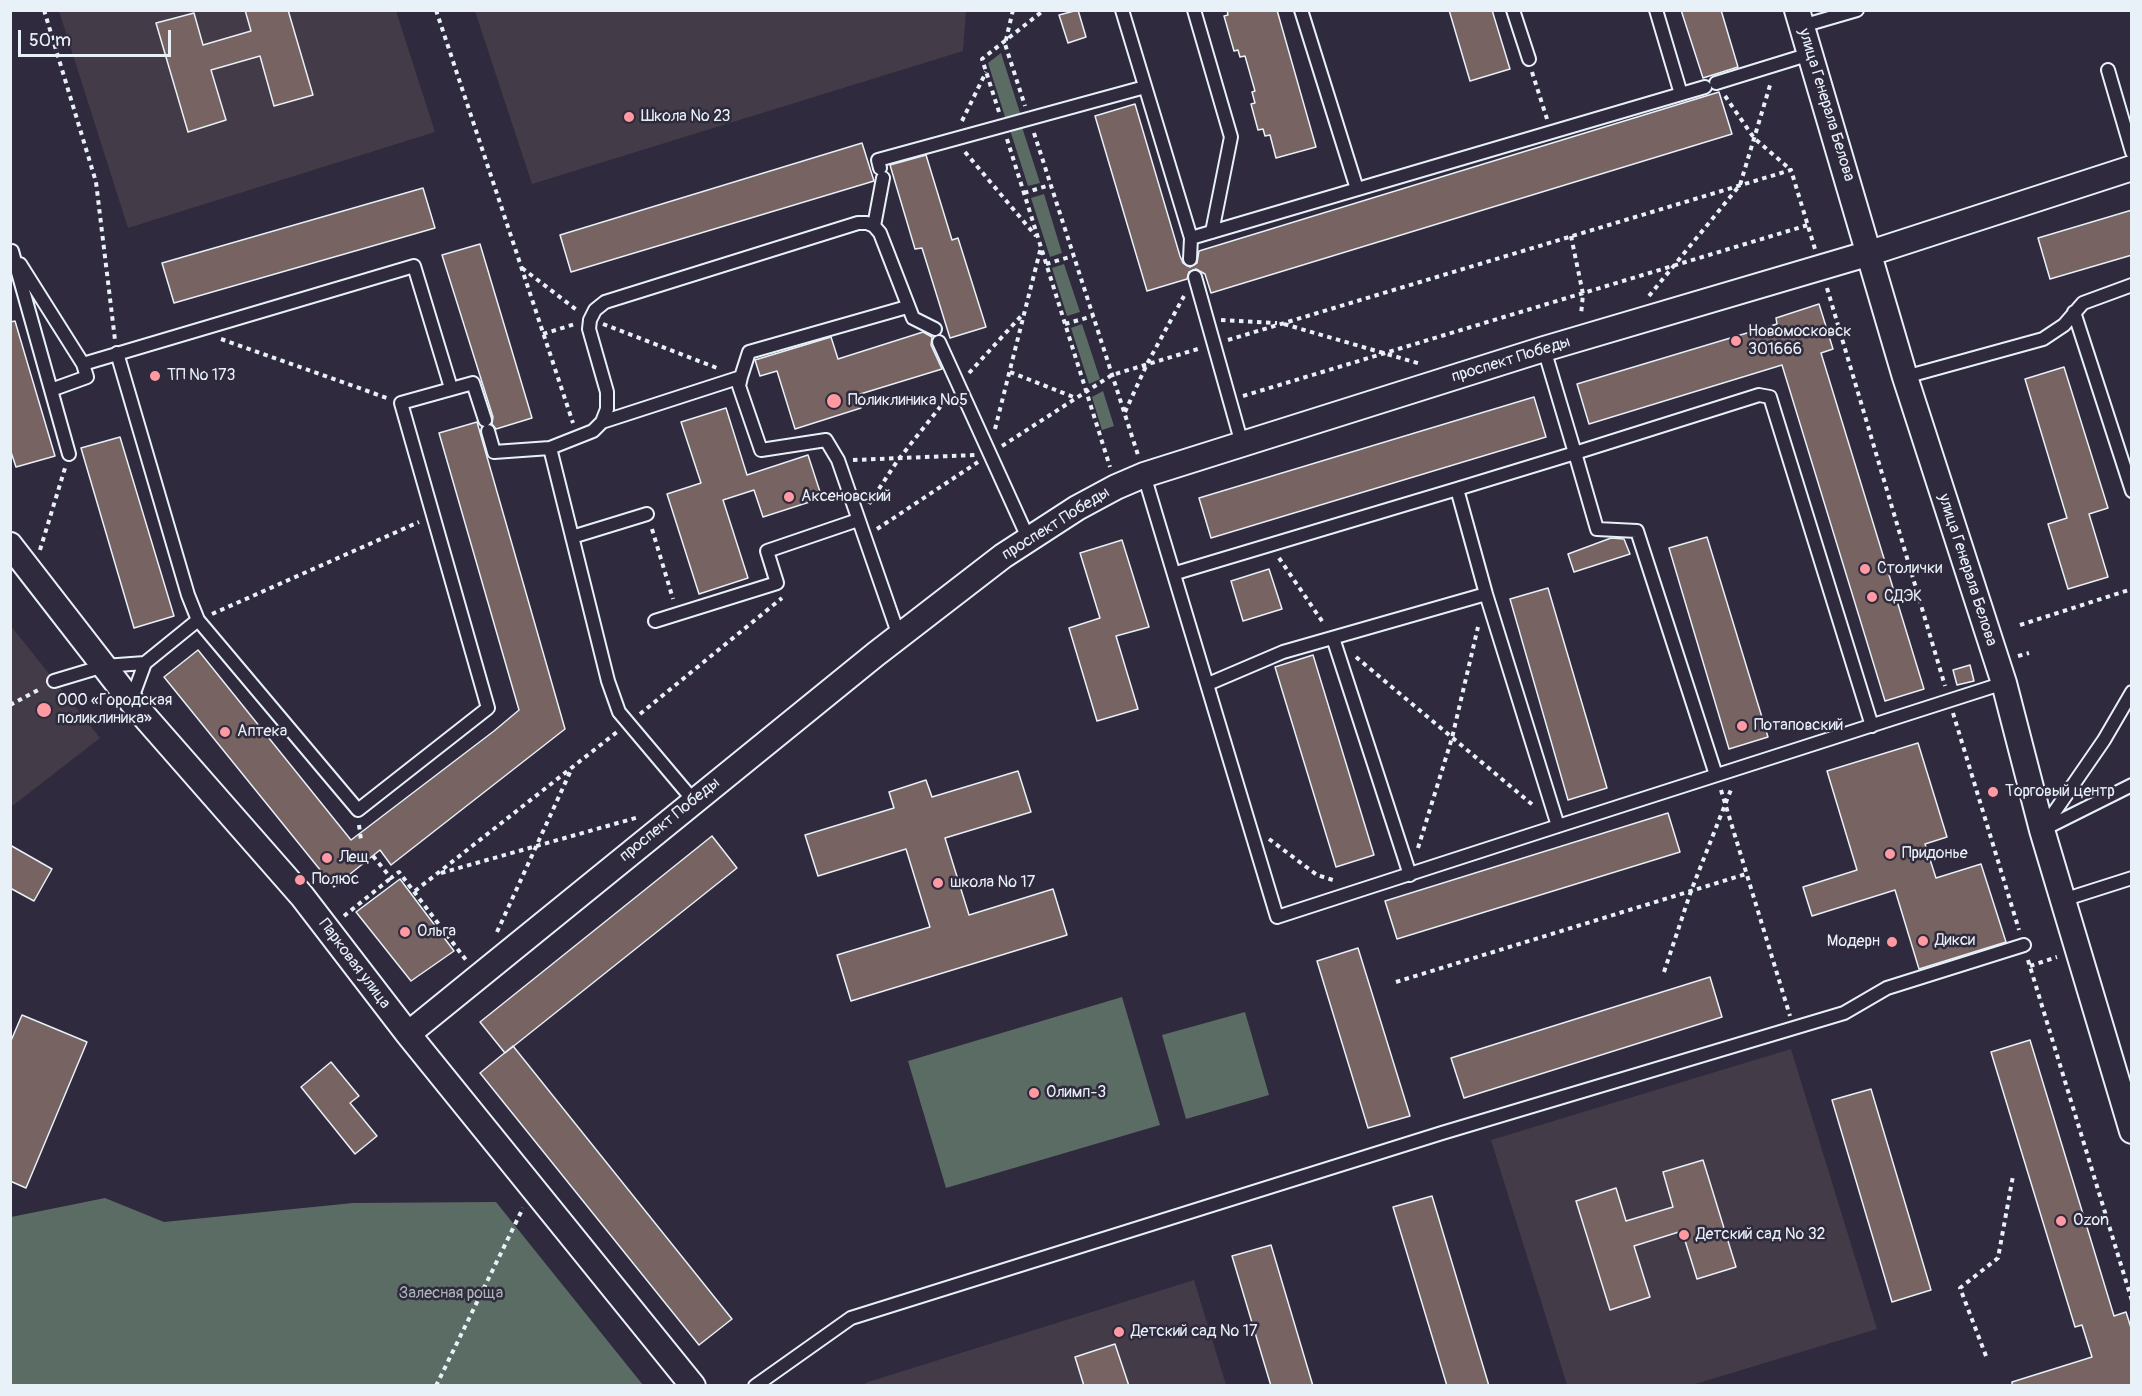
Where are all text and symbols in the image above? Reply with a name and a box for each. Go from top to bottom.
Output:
scale bar [21,18,174,56]
street label: улица Генерала Белова [1794,26,1858,184]
text: 50 m [29,29,71,52]
place label: Школа № 23 [641,107,731,127]
marker: Школа № 23 [622,110,636,124]
place label: Новомосковск 301666 [1748,322,1852,360]
street label: проспект Победы [1449,333,1573,387]
marker: Новомосковск 301666 [1729,334,1743,348]
place label: ТП № 173 [167,366,235,386]
marker: ТП № 173 [148,369,162,383]
place label: Поликлиника №5 [848,391,968,411]
marker: Поликлиника №5 [825,392,843,410]
street label: проспект Победы [999,483,1113,565]
place label: Аксеновский [801,487,891,507]
marker: Аксеновский [782,490,796,504]
street label: улица Генерала Белова [1933,491,2001,649]
place label: Столички [1877,559,1942,579]
marker: Столички [1858,562,1872,576]
place label: СДЭК [1884,587,1922,607]
marker: СДЭК [1865,590,1879,604]
place label: ООО «Городская поликлиника» [57,691,172,729]
marker: ООО «Городская поликлиника» [35,701,53,719]
place label: Потаповский [1754,716,1843,736]
marker: Потаповский [1735,719,1749,733]
place label: Аптека [237,722,287,742]
marker: Аптека [218,725,232,739]
street label: проспект Победы [616,774,724,866]
place label: Торговый центр [2005,782,2115,802]
marker: Торговый центр [1986,785,2000,799]
place label: Придонье [1902,844,1968,864]
marker: Придонье [1883,847,1897,861]
place label: Лещ [339,848,369,868]
marker: Лещ [320,851,334,865]
place label: Полюс [312,870,359,890]
marker: Полюс [293,873,307,887]
place label: школа № 17 [950,873,1035,893]
marker: школа № 17 [931,876,945,890]
street label: Парковая улица [314,915,394,1013]
place label: Ольга [417,922,456,942]
marker: Ольга [398,925,412,939]
place label: Дикси [1935,931,1975,951]
place label: Модерн [1827,932,1880,952]
marker: Дикси [1916,934,1930,948]
marker: Модерн [1885,935,1899,949]
place label: Олимп-3 [1046,1083,1106,1103]
marker: Олимп-3 [1027,1086,1041,1100]
place label: Ozon [2073,1211,2109,1231]
marker: Ozon [2054,1214,2068,1228]
place label: Детский сад № 32 [1696,1225,1826,1245]
marker: Детский сад № 32 [1677,1228,1691,1242]
park label: Залесная роща [399,1284,503,1304]
place label: Детский сад № 17 [1131,1322,1257,1342]
marker: Детский сад № 17 [1112,1325,1126,1339]

